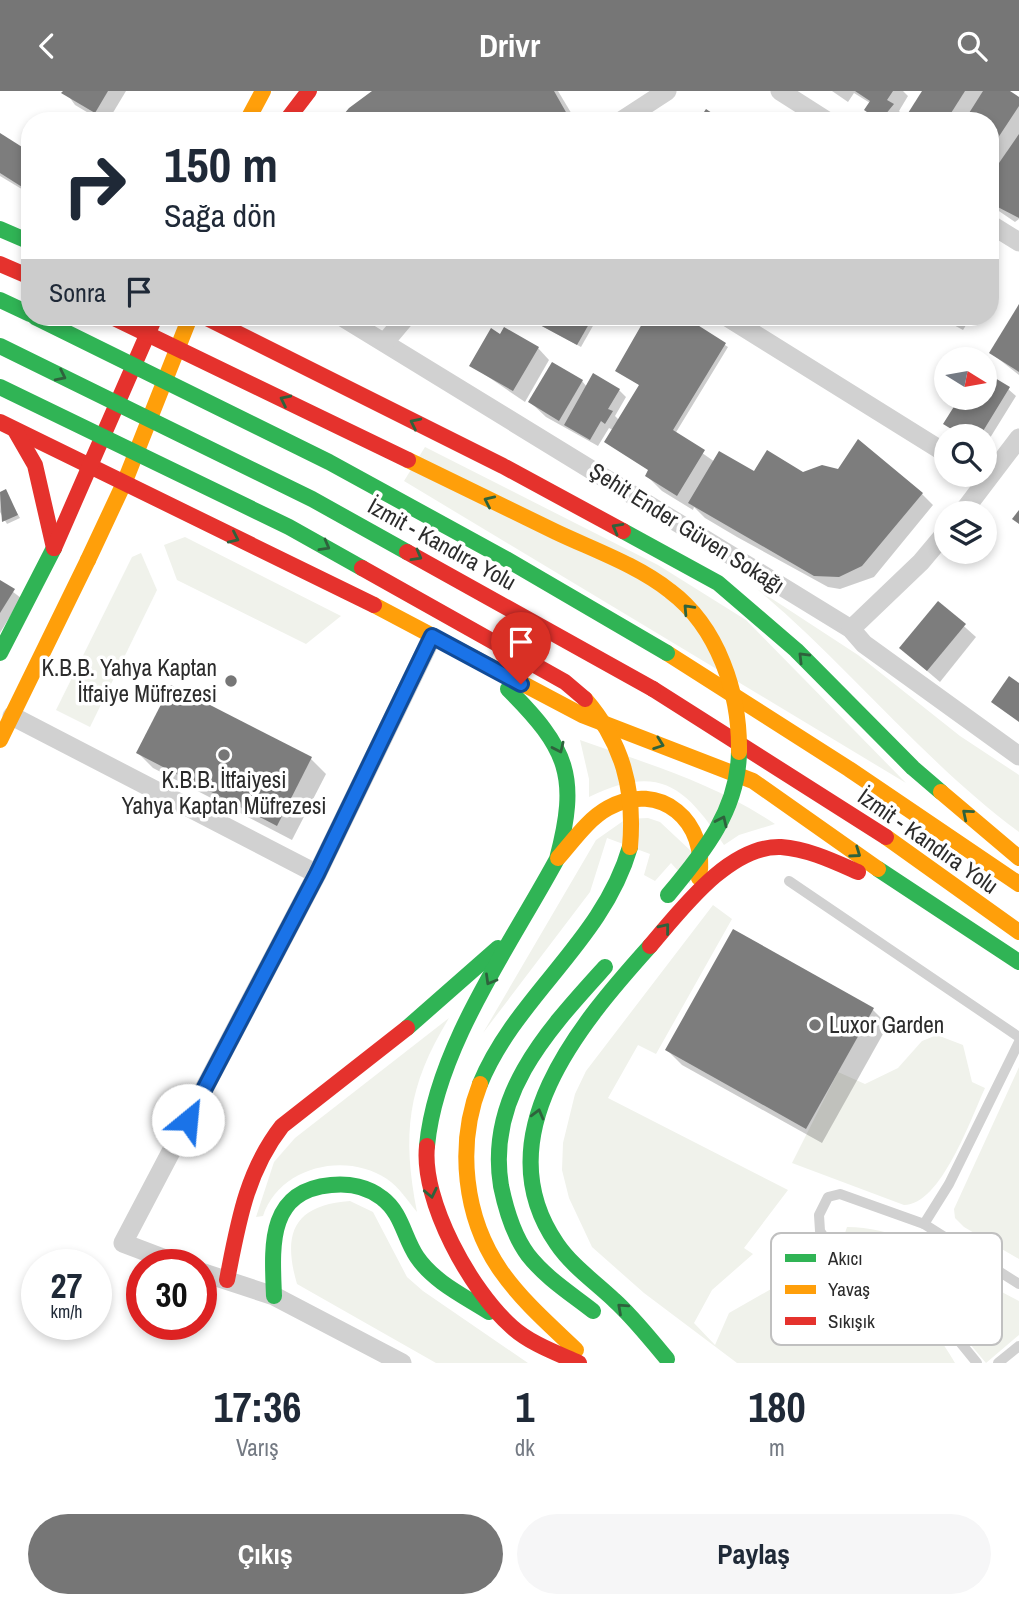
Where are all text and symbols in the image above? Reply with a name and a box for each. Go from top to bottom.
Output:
text: Drivr [479,24,540,67]
icon: back [28,27,66,65]
icon: search [953,27,991,65]
text: 150 m [164,131,278,197]
icon: right [49,140,140,231]
text: Sağa dön [164,194,276,237]
icon: arrive [120,273,158,311]
text: Sonra [49,275,106,310]
north arrow [934,347,998,409]
map controls [934,347,997,564]
one-way arrow [54,367,66,381]
one-way arrow [280,394,292,408]
one-way arrow [410,417,422,431]
button: search [934,424,997,487]
street label: Şehit Ender Güven Sokağı [584,455,791,600]
street label: İzmit - Kandıra Yolu [363,490,522,597]
one-way arrow [484,495,496,509]
button: layers [934,501,997,564]
one-way arrow [611,523,624,536]
one-way arrow [227,530,239,544]
one-way arrow [318,538,331,552]
one-way arrow [410,548,422,561]
one-way arrow [683,604,696,617]
pin [491,612,551,684]
icon: arrive [502,623,540,661]
place label: K.B.B. Yahya Kaptan İtfaiye Müfrezesi [41,652,217,709]
one-way arrow [798,652,811,665]
marker: K.B.B. Yahya Kaptan İtfaiye Müfrezesi [223,673,239,689]
one-way arrow [652,736,664,750]
one-way arrow [550,741,564,753]
marker: K.B.B. İtfaiyesi Yahya Kaptan Müfrezesi [216,747,232,763]
place label: K.B.B. İtfaiyesi Yahya Kaptan Müfrezesi [121,764,327,821]
street label: İzmit - Kandıra Yolu [852,781,1005,901]
one-way arrow [962,810,975,822]
one-way arrow [714,816,728,828]
one-way arrow [848,845,861,857]
one-way arrow [657,924,669,937]
one-way arrow [486,972,499,985]
place label: Luxor Garden [829,1009,944,1040]
marker: Luxor Garden [807,1017,823,1033]
position arrow [151,1083,225,1157]
one-way arrow [530,1108,544,1120]
one-way arrow [423,1187,437,1199]
legend [771,1233,1002,1345]
text: Akıcı [827,1245,863,1271]
speed limit sign: 30 [126,1249,217,1340]
text: 27 [51,1262,82,1309]
text: Yavaş [828,1276,870,1302]
text: km/h [51,1299,83,1324]
one-way arrow [617,1304,630,1316]
text: Sıkışık [828,1308,875,1334]
text: 17:36 [213,1379,301,1435]
text: 1 [515,1379,534,1435]
text: 180 [748,1379,806,1435]
text: Varış [236,1432,279,1463]
text: dk [515,1432,535,1463]
text: m [769,1432,785,1463]
button: Çıkış [28,1514,503,1594]
button: Paylaş [517,1514,991,1594]

